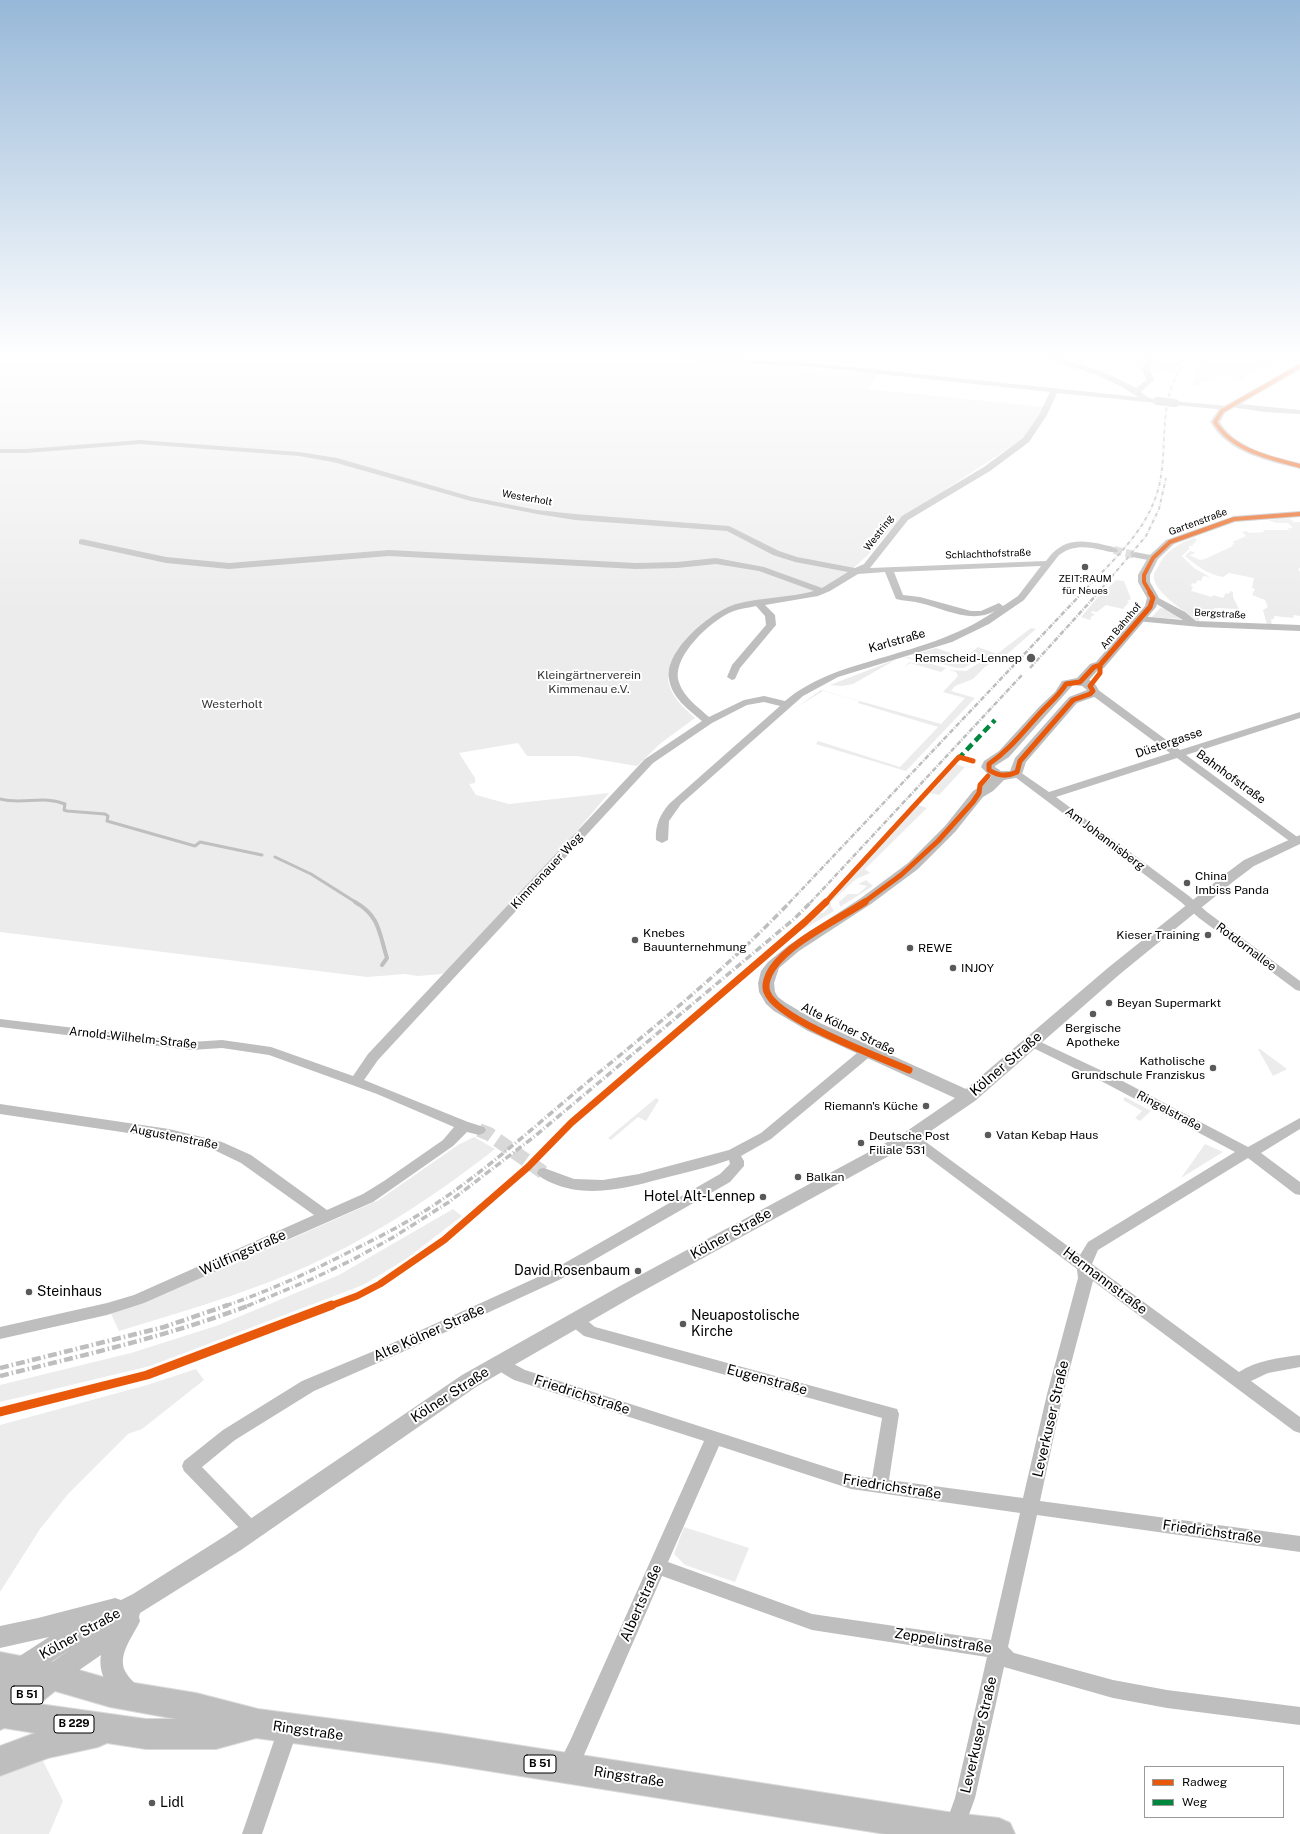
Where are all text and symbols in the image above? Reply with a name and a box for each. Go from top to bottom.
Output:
street label: Westerholt [501,488,553,508]
street label: Gartenstraße [1167,506,1229,538]
street label: Westring [862,513,896,553]
street label: Schlachthofstraße [945,547,1031,561]
marker: ZEIT:RAUM für Neues [1080,562,1090,572]
place label: ZEIT:RAUM für Neues [1058,573,1112,596]
street label: Am Bahnhof [1098,600,1144,652]
street label: Bergstraße [1194,607,1246,621]
street label: Karlstraße [867,626,927,656]
place label: Remscheid-Lennep [915,651,1022,665]
marker: Remscheid-Lennep [1025,652,1037,664]
park label: Kleingärtnerverein Kimmenau e.V. [537,668,641,696]
park label: Westerholt [201,697,263,711]
street label: Düstergasse [1134,725,1204,761]
street label: Bahnhofstraße [1193,747,1269,807]
street label: Am Johannisberg [1062,804,1148,874]
street label: Kimmenauer Weg [508,830,586,912]
place label: China Imbiss Panda [1195,869,1269,897]
marker: China Imbiss Panda [1182,878,1192,888]
street label: Rotdornallee [1213,920,1279,974]
place label: Knebes Bauunternehmung [643,926,747,954]
place label: Kieser Training [1116,928,1200,942]
marker: Kieser Training [1203,930,1213,940]
marker: Knebes Bauunternehmung [630,935,640,945]
place label: REWE [918,941,952,955]
marker: REWE [905,943,915,953]
place label: INJOY [961,961,994,975]
marker: INJOY [948,963,958,973]
place label: Beyan Supermarkt [1117,996,1221,1010]
marker: Beyan Supermarkt [1104,998,1114,1008]
street label: Alte Kölner Straße [799,1000,897,1058]
marker: Bergische Apotheke [1088,1009,1098,1019]
place label: Bergische Apotheke [1065,1021,1121,1049]
street label: Arnold-Wilhelm-Straße [68,1024,198,1052]
street label: Kölner Straße [967,1028,1045,1100]
place label: Katholische Grundschule Franziskus [1071,1054,1205,1082]
marker: Katholische Grundschule Franziskus [1208,1063,1218,1073]
street label: Ringelstraße [1134,1088,1204,1134]
place label: Riemann's Küche [824,1099,918,1113]
marker: Riemann's Küche [921,1101,931,1111]
street label: Augustenstraße [129,1121,219,1153]
place label: Vatan Kebap Haus [996,1128,1098,1142]
place label: Deutsche Post Filiale 531 [869,1129,950,1157]
marker: Vatan Kebap Haus [983,1130,993,1140]
marker: Deutsche Post Filiale 531 [856,1138,866,1148]
place label: Balkan [806,1170,844,1184]
marker: Balkan [793,1172,803,1182]
place label: Hotel Alt-Lennep [644,1189,755,1205]
marker: Hotel Alt-Lennep [758,1192,768,1202]
street label: Kölner Straße [688,1205,774,1263]
street label: Wülfingstraße [197,1227,289,1279]
street label: Hermannstraße [1059,1244,1151,1318]
place label: David Rosenbaum [514,1263,630,1279]
marker: David Rosenbaum [633,1266,643,1276]
place label: Steinhaus [37,1284,102,1300]
marker: Steinhaus [24,1287,34,1297]
street label: Alte Kölner Straße [371,1301,487,1365]
place label: Neuapostolische Kirche [691,1308,800,1340]
marker: Neuapostolische Kirche [678,1319,688,1329]
street label: Leverkuser Straße [1029,1359,1073,1479]
street label: Eugenstraße [725,1361,809,1399]
street label: Kölner Straße [408,1363,492,1427]
street label: Friedrichstraße [532,1372,632,1418]
street label: Friedrichstraße [841,1471,943,1503]
street label: Friedrichstraße [1162,1517,1262,1547]
street label: Albertstraße [617,1562,665,1644]
street label: Kölner Straße [37,1605,123,1663]
street label: Zeppelinstraße [893,1625,993,1657]
street label: Leverkuser Straße [957,1675,1001,1795]
road number: B 51 [11,1686,43,1704]
road number: B 229 [54,1715,94,1733]
street label: Ringstraße [272,1718,344,1744]
road number: B 51 [524,1755,556,1773]
street label: Ringstraße [593,1763,665,1791]
legend [1144,1766,1284,1818]
text: Radweg [1182,1775,1227,1789]
place label: Lidl [160,1795,184,1811]
text: Weg [1182,1795,1207,1809]
marker: Lidl [147,1798,157,1808]

